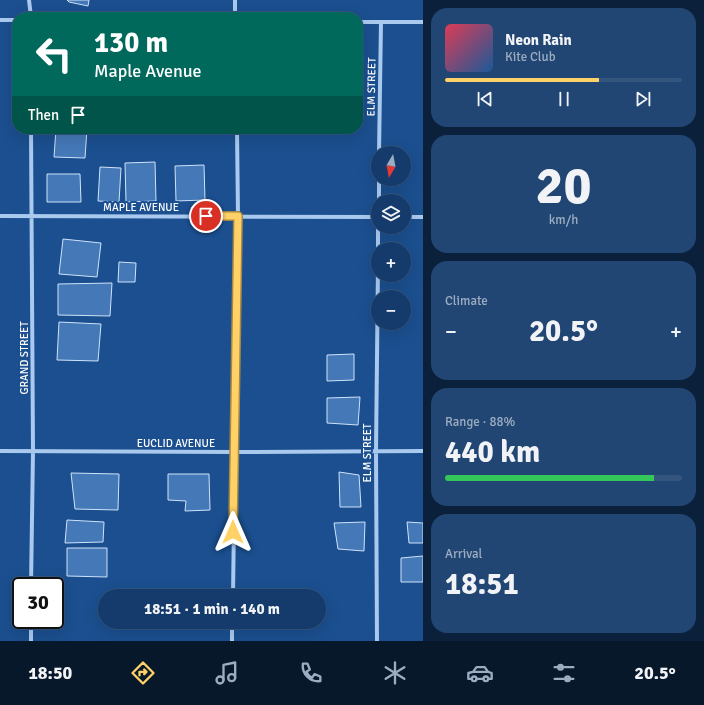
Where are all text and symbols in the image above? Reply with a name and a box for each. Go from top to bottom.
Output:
text: 130 m [94,26,168,60]
icon: left [28,28,80,80]
text: Neon Rain [505,31,572,49]
text: Kite Club [505,49,556,65]
street label: ELM STREET [364,57,379,117]
text: Maple Avenue [94,60,202,82]
icon: previous [474,88,496,110]
icon: pause [553,88,575,110]
icon: next [632,88,654,110]
icon: arrive [67,104,89,126]
text: Then [28,106,59,124]
north arrow [371,146,411,186]
map controls [371,146,411,330]
text: 20 [535,154,592,218]
button: layers [371,194,411,234]
pin [189,199,223,233]
street label: MAPLE AVENUE [103,201,179,214]
icon: arrive [195,205,217,227]
text: km/h [549,212,578,228]
button: + [371,242,411,282]
button: − [371,290,411,330]
text: Climate [445,293,488,309]
text: 20.5° [529,313,598,350]
text: − [445,318,457,345]
text: + [670,318,682,345]
street label: GRAND STREET [18,321,31,395]
text: Range · 88% [445,414,515,430]
street label: ELM STREET [361,423,374,482]
text: 440 km [445,434,540,471]
street label: EUCLID AVENUE [137,437,215,450]
position arrow [212,511,254,553]
text: Arrival [445,546,482,562]
text: 18:51 [445,566,519,603]
speed limit sign: 30 [12,577,64,629]
text: 18:51 · 1 min · 140 m [144,600,280,618]
icon: directions [129,659,157,687]
icon: music [213,659,241,687]
icon: phone [297,659,325,687]
icon: climate [381,659,409,687]
icon: car [466,659,494,687]
icon: filters [550,659,578,687]
text: 18:50 [28,662,72,684]
text: 20.5° [634,662,676,684]

